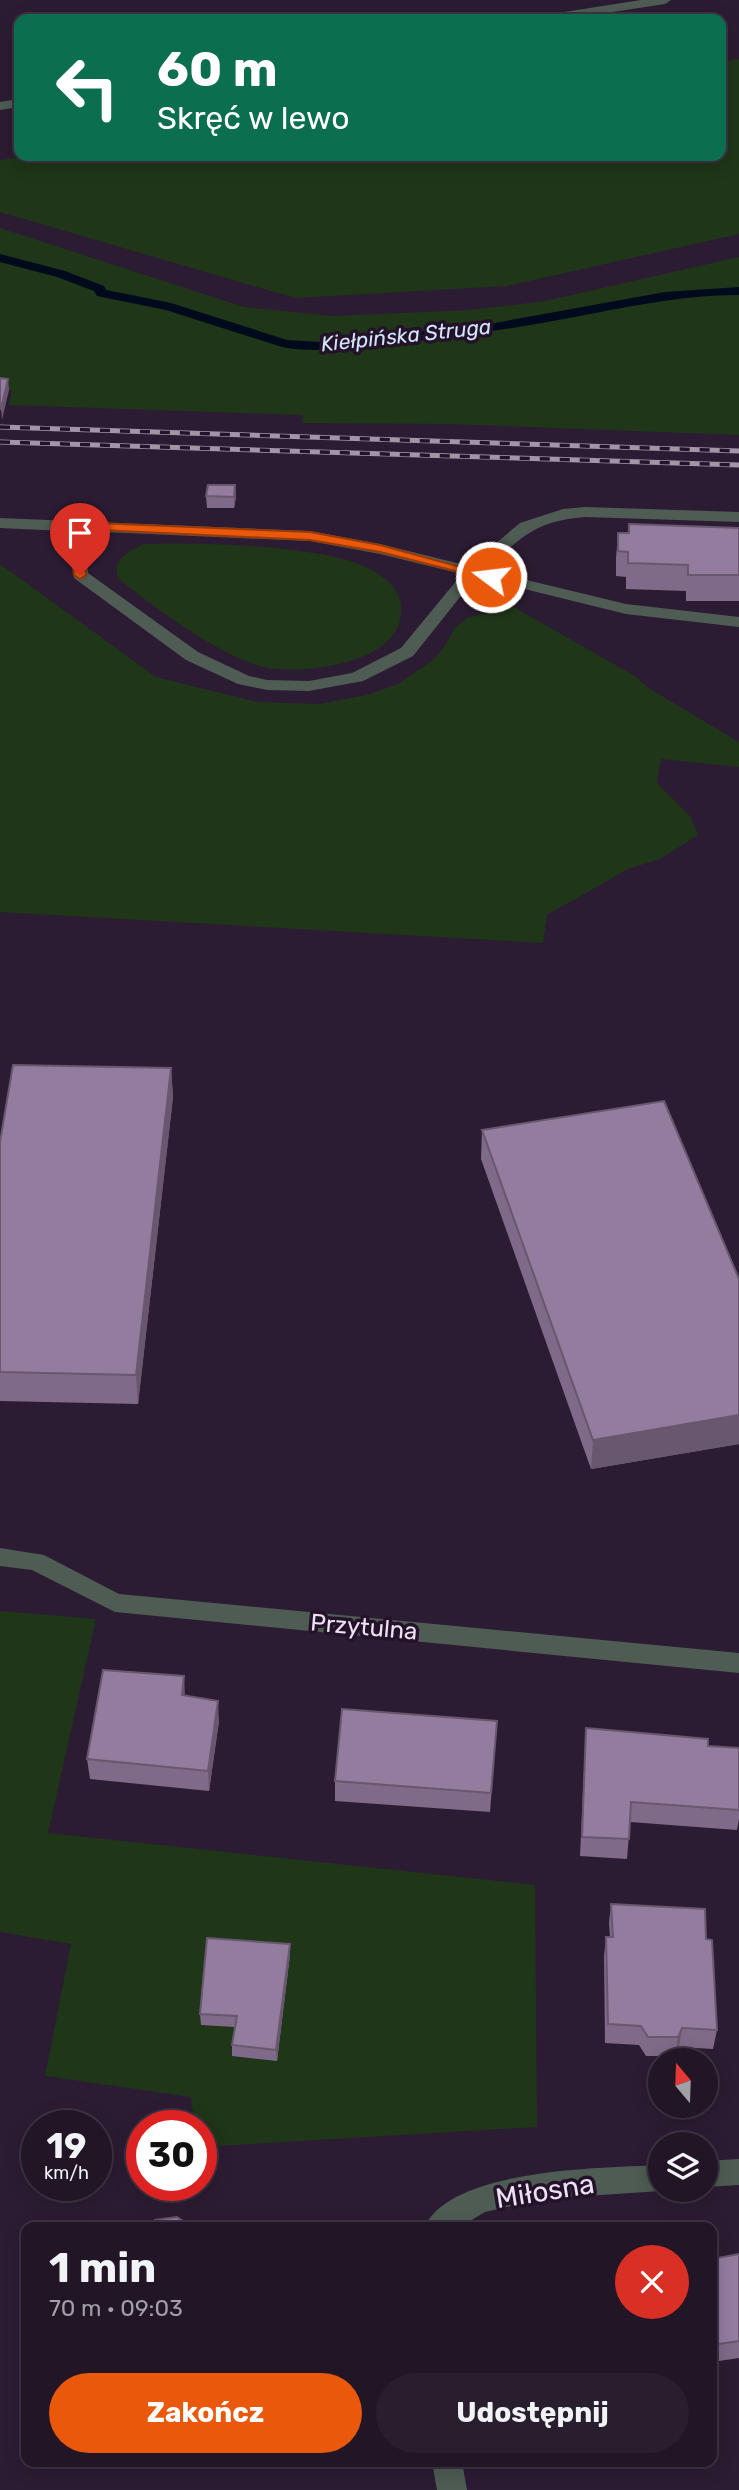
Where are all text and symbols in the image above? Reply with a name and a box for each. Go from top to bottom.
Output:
text: 60 m [157,40,278,98]
icon: left [42,42,133,133]
text: Skręć w lewo [157,99,350,137]
water label: Kiełpińska Struga [320,314,492,356]
pin [50,503,110,575]
icon: arrive [61,514,99,552]
position arrow [454,540,528,614]
street label: Przytulna [309,1608,419,1646]
north arrow [648,2048,718,2118]
map controls [648,2048,718,2202]
speed limit sign: 30 [126,2110,217,2201]
text: 19 [47,2125,86,2167]
button: layers [648,2132,718,2202]
text: km/h [44,2162,89,2184]
street label: Miłosna [493,2167,597,2215]
text: 1 min [49,2243,156,2293]
button: close [615,2245,689,2319]
text: 70 m · 09:03 [49,2294,183,2322]
button: Zakończ [49,2373,362,2453]
button: Udostępnij [376,2373,689,2453]

